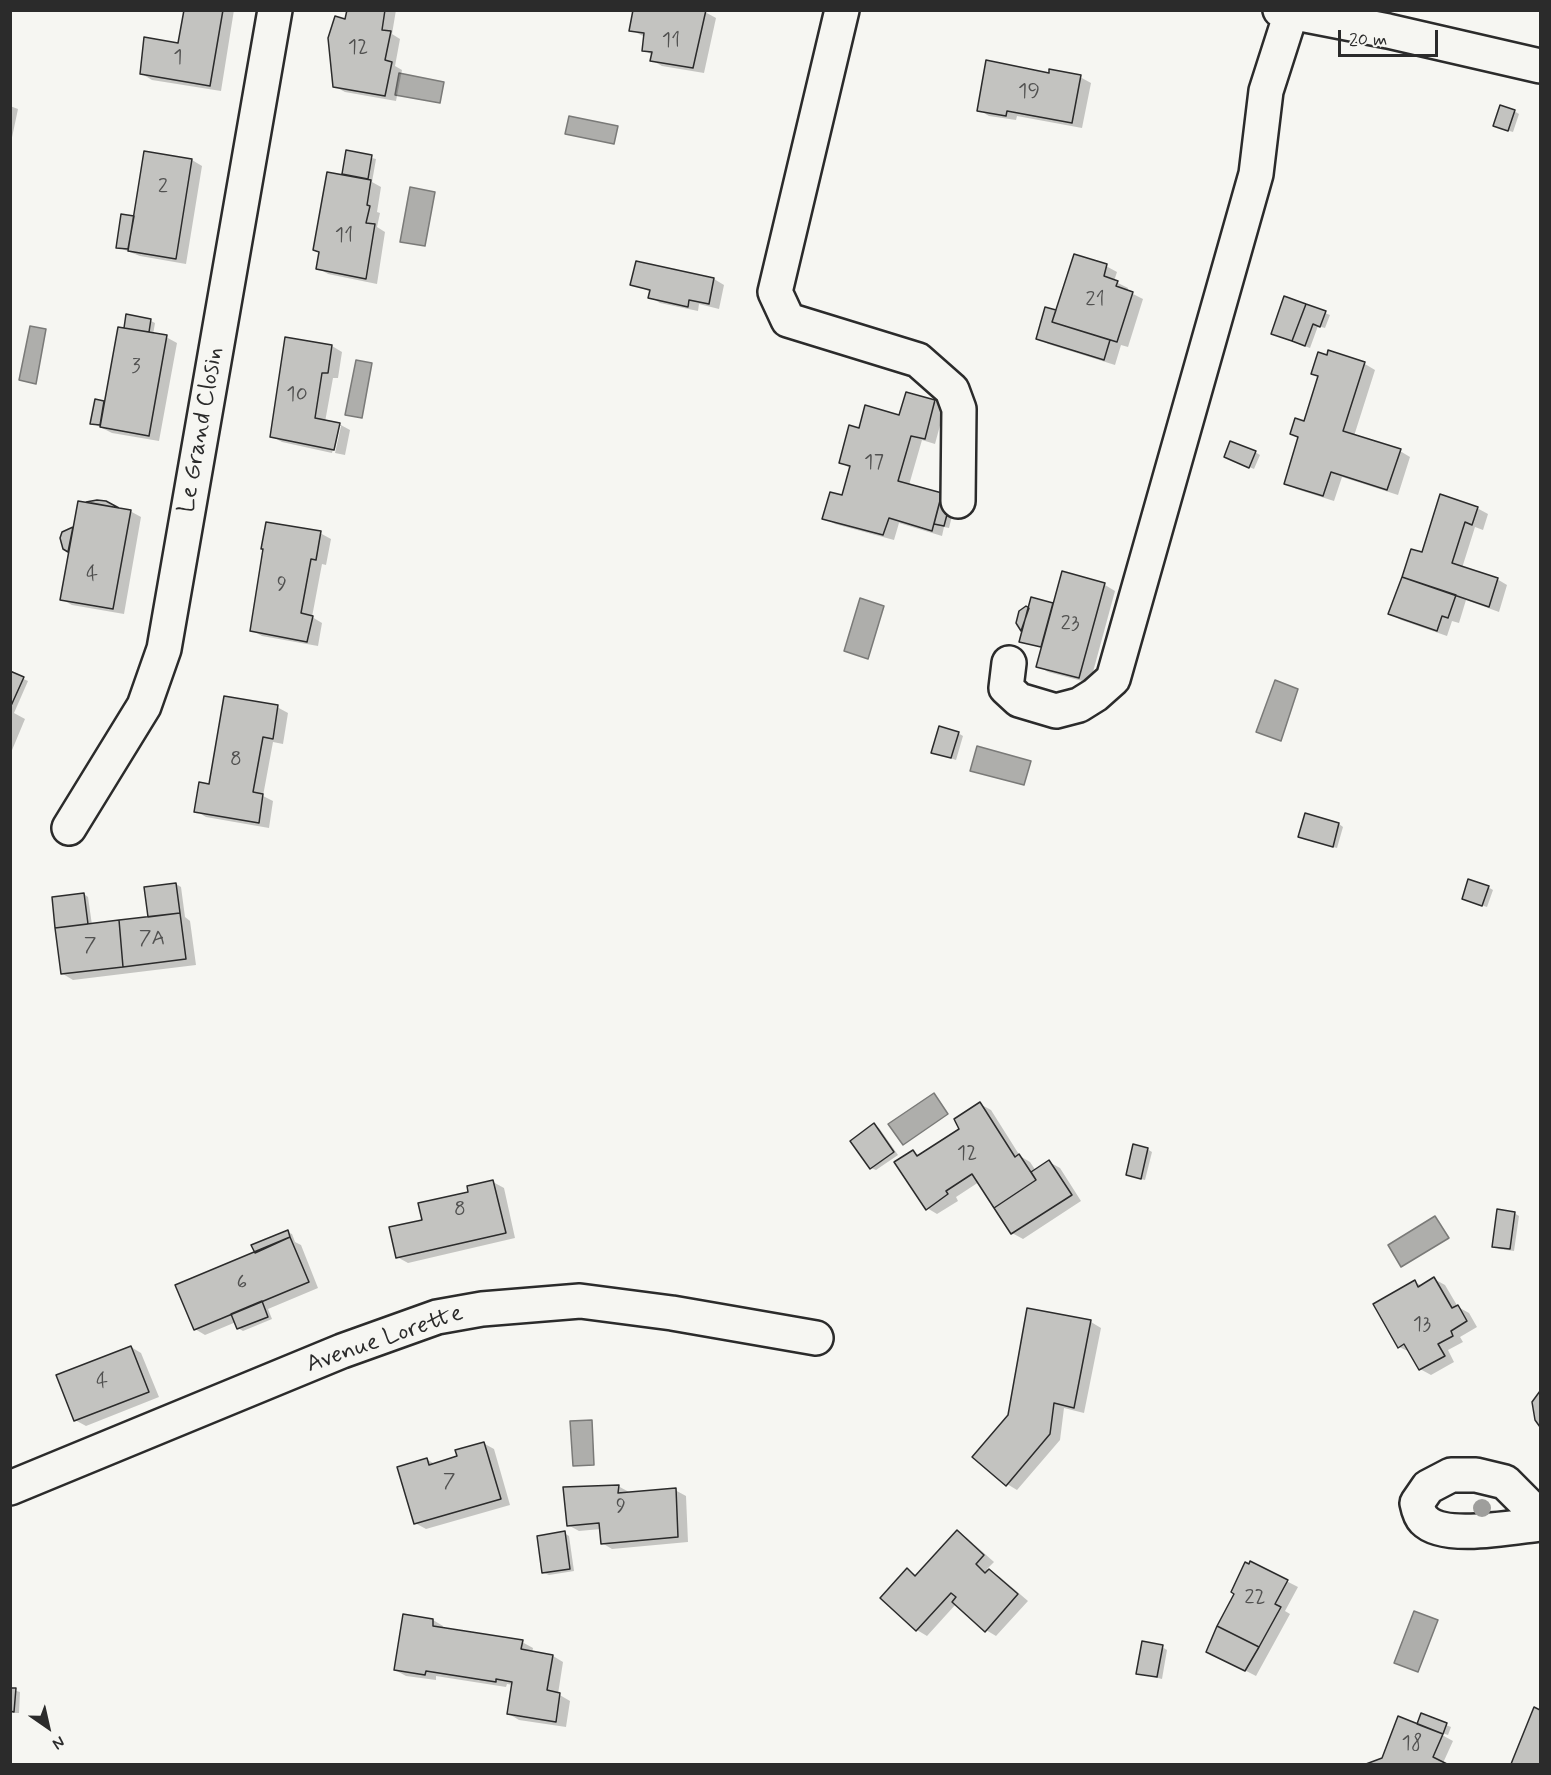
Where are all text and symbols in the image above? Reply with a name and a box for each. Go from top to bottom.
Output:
scale bar [1341,18,1442,56]
text: 20 m [1349,28,1387,52]
house number: 11 [662,29,680,55]
house number: 12 [348,36,368,62]
house number: 1 [173,46,183,72]
house number: 19 [1018,80,1040,106]
house number: 2 [158,175,168,201]
house number: 11 [335,224,353,250]
house number: 21 [1085,288,1105,314]
street label: Le Grand Closin [173,345,231,515]
house number: 3 [131,355,141,381]
house number: 10 [286,383,308,409]
house number: 17 [864,451,884,477]
house number: 4 [86,563,98,589]
house number: 9 [277,573,287,599]
house number: 23 [1060,612,1080,638]
house number: 8 [230,748,242,774]
house number: 7A [139,927,165,953]
house number: 7 [84,934,96,960]
house number: 12 [957,1142,977,1168]
house number: 8 [454,1198,466,1224]
house number: 6 [237,1271,247,1297]
street label: Avenue Lorette [303,1300,467,1380]
house number: 13 [1413,1313,1431,1339]
house number: 4 [96,1370,108,1396]
house number: 7 [443,1470,455,1496]
house number: 9 [616,1495,626,1521]
house number: 22 [1244,1586,1266,1612]
north arrow [18,1697,78,1757]
text: N [48,1731,69,1754]
house number: 18 [1402,1732,1422,1758]

